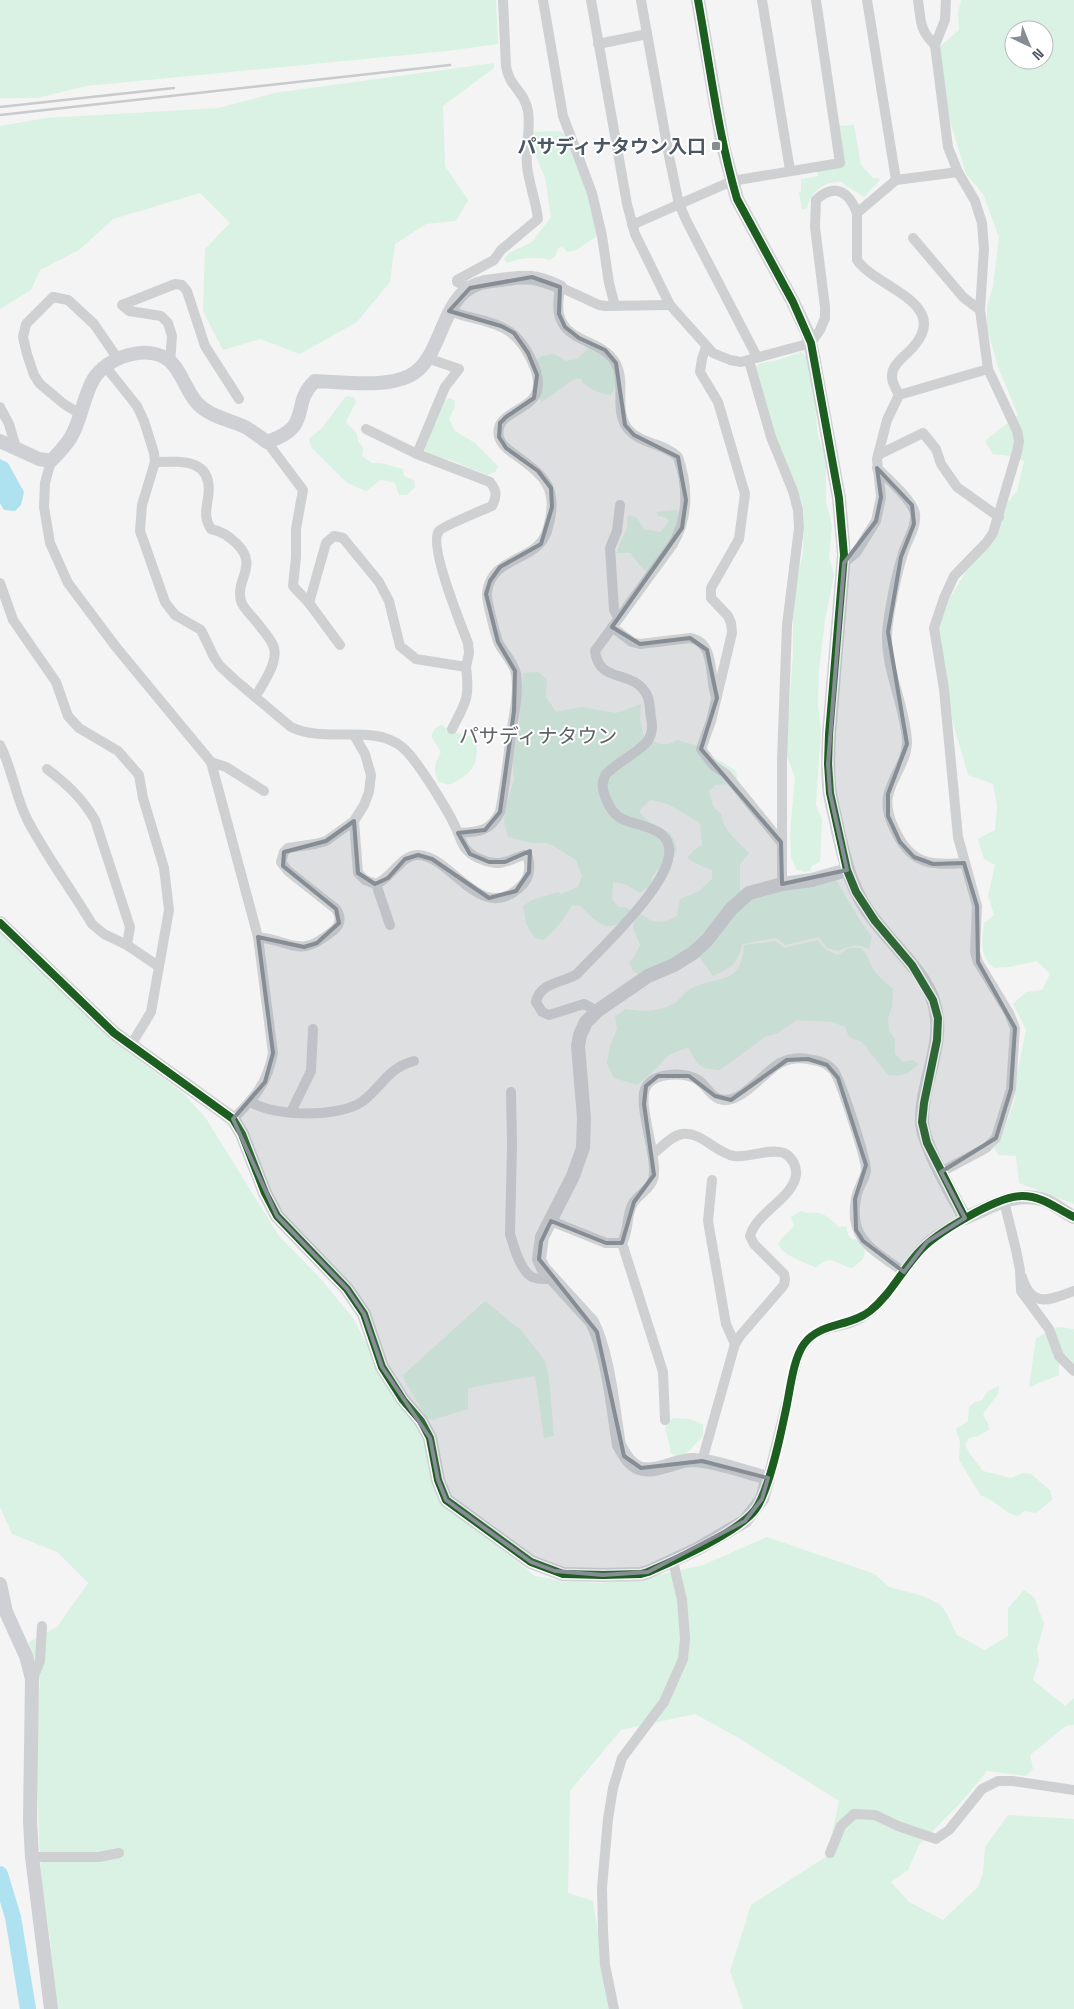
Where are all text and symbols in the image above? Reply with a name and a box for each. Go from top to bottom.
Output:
north arrow [1004,20,1054,70]
text: N [1028,45,1048,64]
place label: パサディナタウン入口 [517,134,706,159]
marker: パサディナタウン入口 [710,140,722,152]
district label: パサディナタウン [459,723,617,749]

